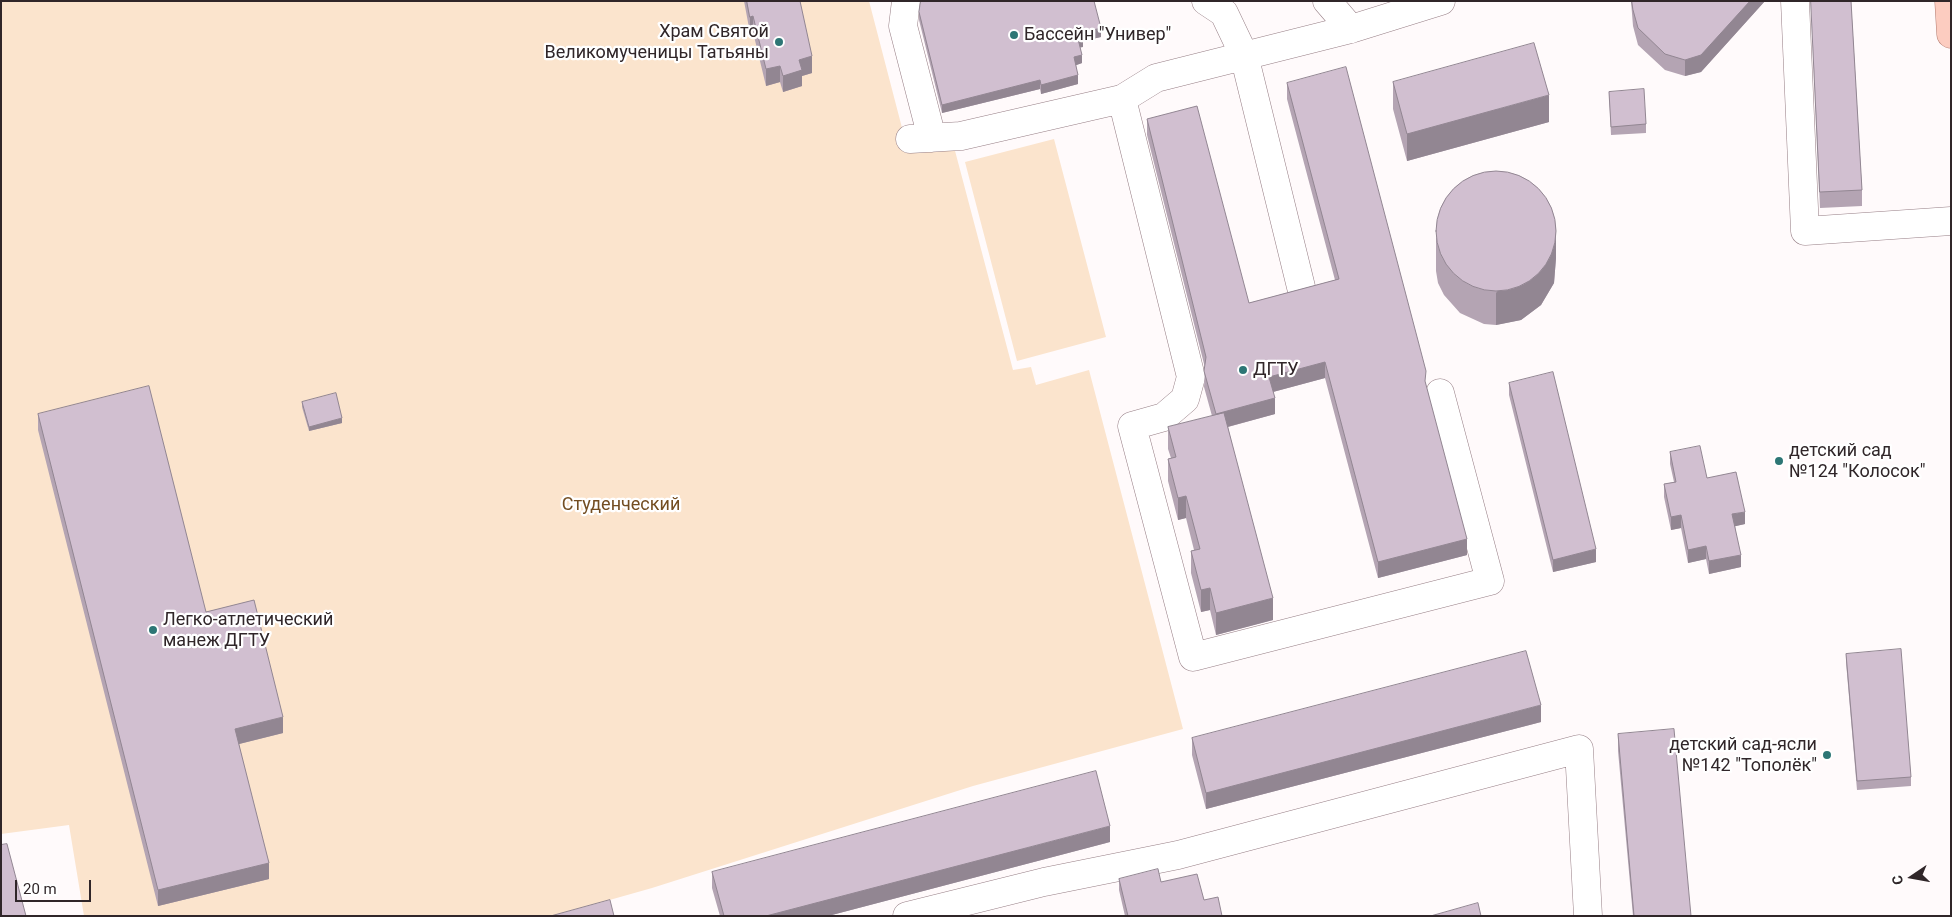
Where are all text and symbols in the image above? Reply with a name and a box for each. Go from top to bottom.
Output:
place label: Храм Святой Великомученицы Татьяны [544,21,769,64]
place label: Бассейн "Универ" [1024,24,1171,46]
marker: Бассейн "Универ" [1008,29,1020,41]
marker: Храм Святой Великомученицы Татьяны [773,36,785,48]
place label: ДГТУ [1253,359,1299,381]
marker: ДГТУ [1237,364,1249,376]
place label: детский сад №124 "Колосок" [1789,440,1925,482]
marker: детский сад №124 "Колосок" [1773,455,1785,467]
park label: Студенческий [562,494,680,516]
place label: Легко-атлетический манеж ДГТУ [163,609,333,652]
marker: Легко-атлетический манеж ДГТУ [147,624,159,636]
place label: детский сад-ясли №142 "Тополёк" [1669,734,1817,776]
marker: детский сад-ясли №142 "Тополёк" [1821,749,1833,761]
north arrow [1887,852,1937,902]
scale bar [18,870,94,902]
text: С [1889,874,1906,886]
text: 20 m [23,880,57,898]

